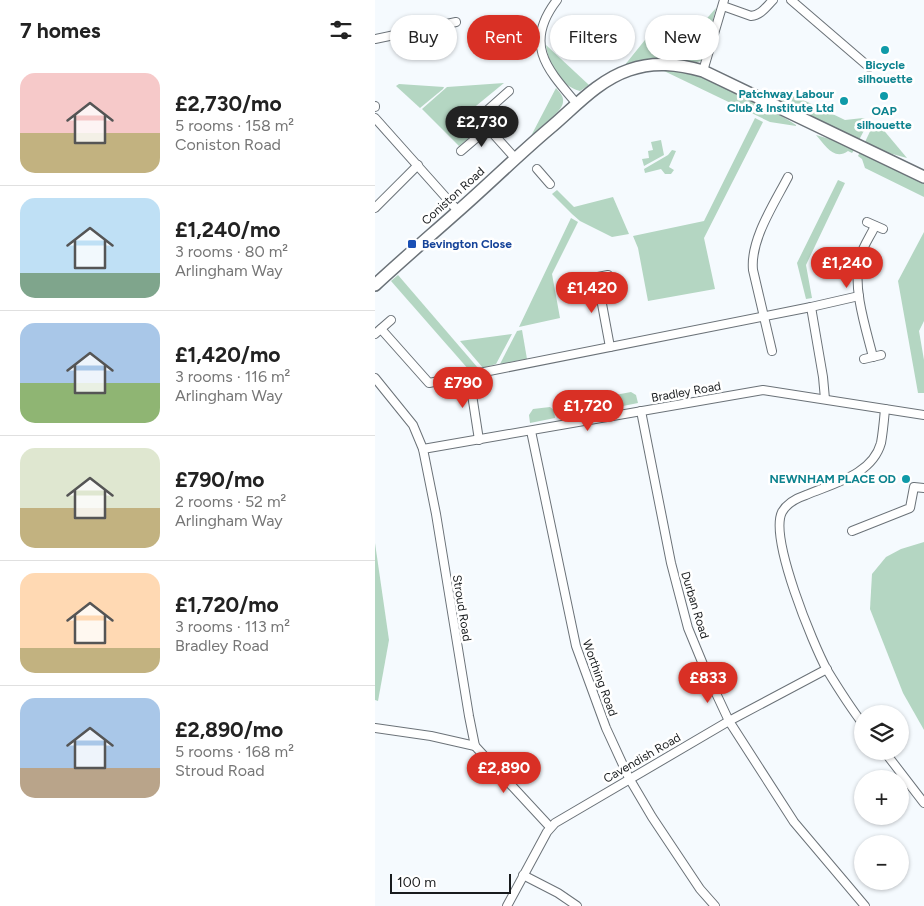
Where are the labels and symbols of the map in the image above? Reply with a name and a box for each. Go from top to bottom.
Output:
marker: Bicycle silhouette [879,44,891,56]
place label: Bicycle silhouette [857,58,913,86]
place label: Patchway Labour Club & Institute Ltd [727,87,834,115]
marker: OAP silhouette [878,90,890,102]
marker: Patchway Labour Club & Institute Ltd [838,95,850,107]
place label: OAP silhouette [856,104,912,132]
pin: £2,730 [441,106,523,148]
street label: Coniston Road [419,164,487,228]
place label: Bevington Close [422,237,512,251]
marker: Bevington Close [406,238,418,250]
pin: £1,240 [806,246,888,289]
pin: £1,420 [551,272,633,314]
pin: £790 [433,366,493,409]
street label: Bradley Road [650,379,722,405]
pin: £1,720 [547,390,629,432]
place label: NEWNHAM PLACE OD [769,472,896,486]
marker: NEWNHAM PLACE OD [900,473,912,485]
street label: Durban Road [678,570,712,640]
street label: Stroud Road [450,574,474,642]
street label: Worthing Road [580,638,620,718]
pin: £833 [678,662,738,704]
street label: Cavendish Road [601,730,683,786]
pin: £2,890 [463,752,545,794]
scale bar [390,871,511,894]

